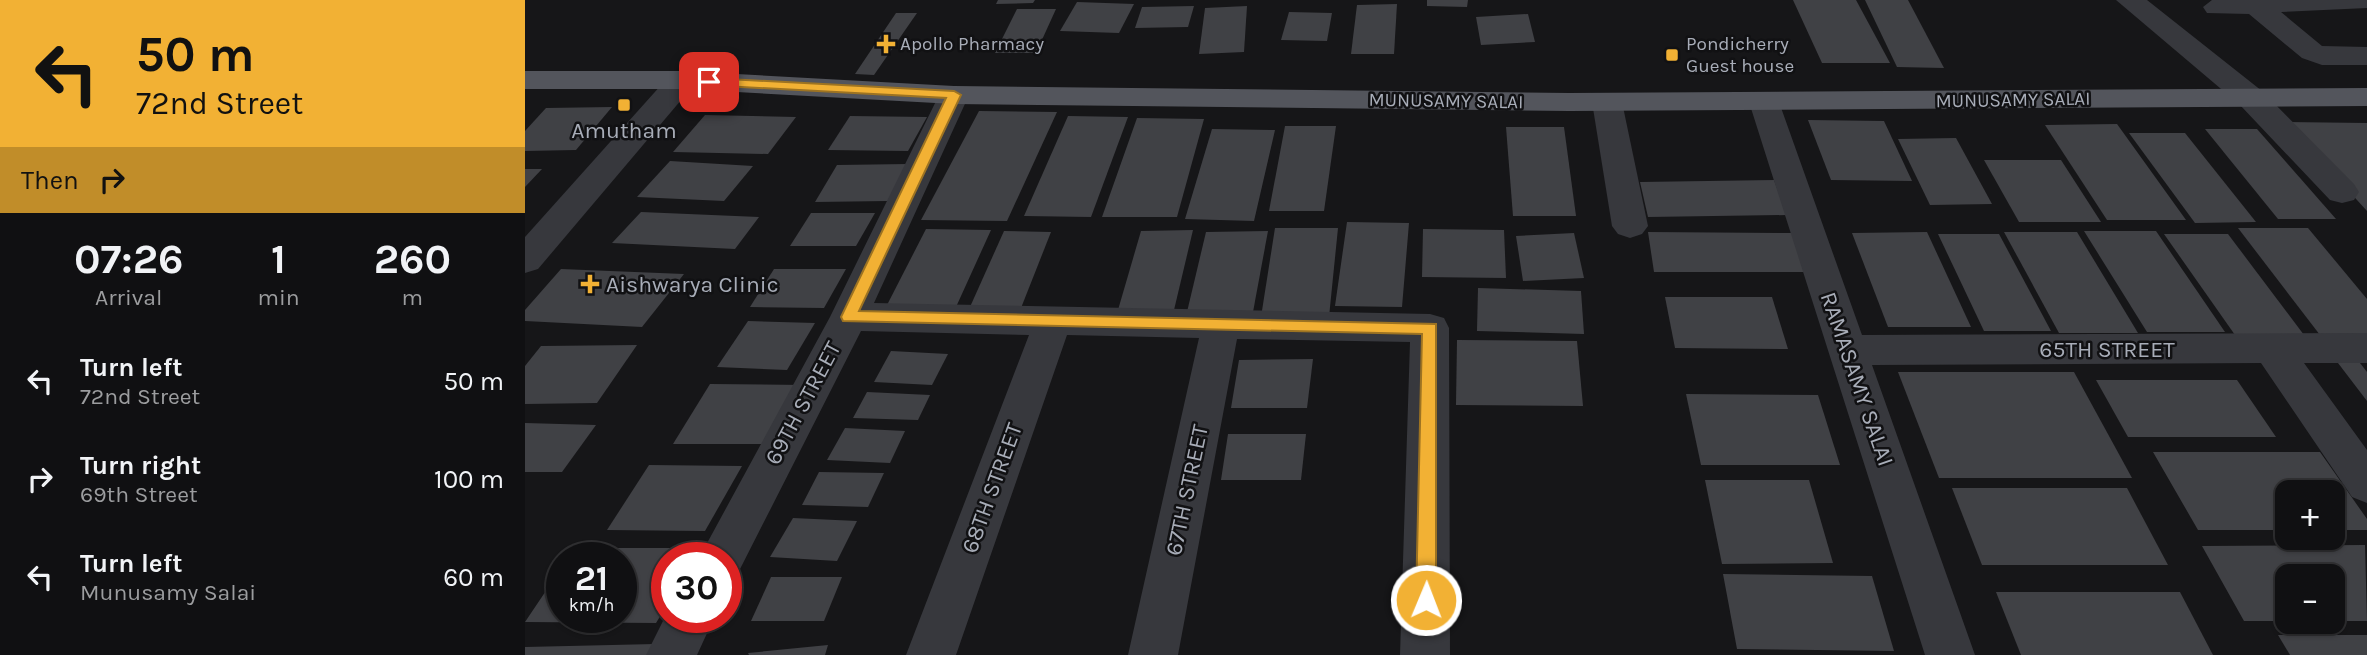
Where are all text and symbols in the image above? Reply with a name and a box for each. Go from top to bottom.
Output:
text: 50 m [136,26,254,83]
icon: left [21,28,112,119]
place label: Apollo Pharmacy [900,33,1044,55]
place label: Pondicherry Guest house [1686,33,1794,77]
marker: Apollo Pharmacy [878,36,894,52]
marker: Pondicherry Guest house [1664,47,1680,63]
pin [679,52,739,112]
icon: arrive [690,63,728,101]
text: 72nd Street [136,85,303,122]
street label: MUNUSAMY SALAI [1935,88,2091,112]
street label: MUNUSAMY SALAI [1368,89,1524,113]
marker: Amutham [616,97,632,113]
place label: Amutham [571,117,677,144]
icon: right [93,161,131,199]
text: Then [21,165,79,196]
text: 07:26 [74,234,184,284]
text: 1 [271,234,286,284]
text: 260 [374,234,451,284]
place label: Aishwarya Clinic [606,271,779,298]
marker: Aishwarya Clinic [580,274,600,294]
text: Arrival [95,284,162,311]
text: min [257,284,300,311]
text: m [402,284,423,311]
street label: RAMASAMY SALAI [1815,288,1899,470]
street label: 69TH STREET [759,336,847,469]
street label: 65TH STREET [2039,336,2175,363]
text: Turn left [80,352,182,383]
icon: left [21,362,59,400]
text: 50 m [443,366,504,397]
text: 72nd Street [80,383,200,410]
street label: 68TH STREET [956,419,1028,557]
street label: 67TH STREET [1160,422,1214,558]
text: Turn right [80,450,201,481]
icon: right [21,460,59,498]
text: 100 m [434,464,504,495]
map controls [2275,480,2345,634]
button: + [2275,480,2345,550]
text: 69th Street [80,481,198,508]
speed limit sign: 30 [651,542,742,633]
text: Turn left [80,548,182,579]
icon: left [21,558,59,596]
text: 21 [575,558,608,599]
text: 60 m [443,562,504,593]
position arrow [1389,563,1463,637]
button: − [2275,564,2345,634]
text: Munusamy Salai [80,579,256,606]
text: km/h [569,594,614,616]

